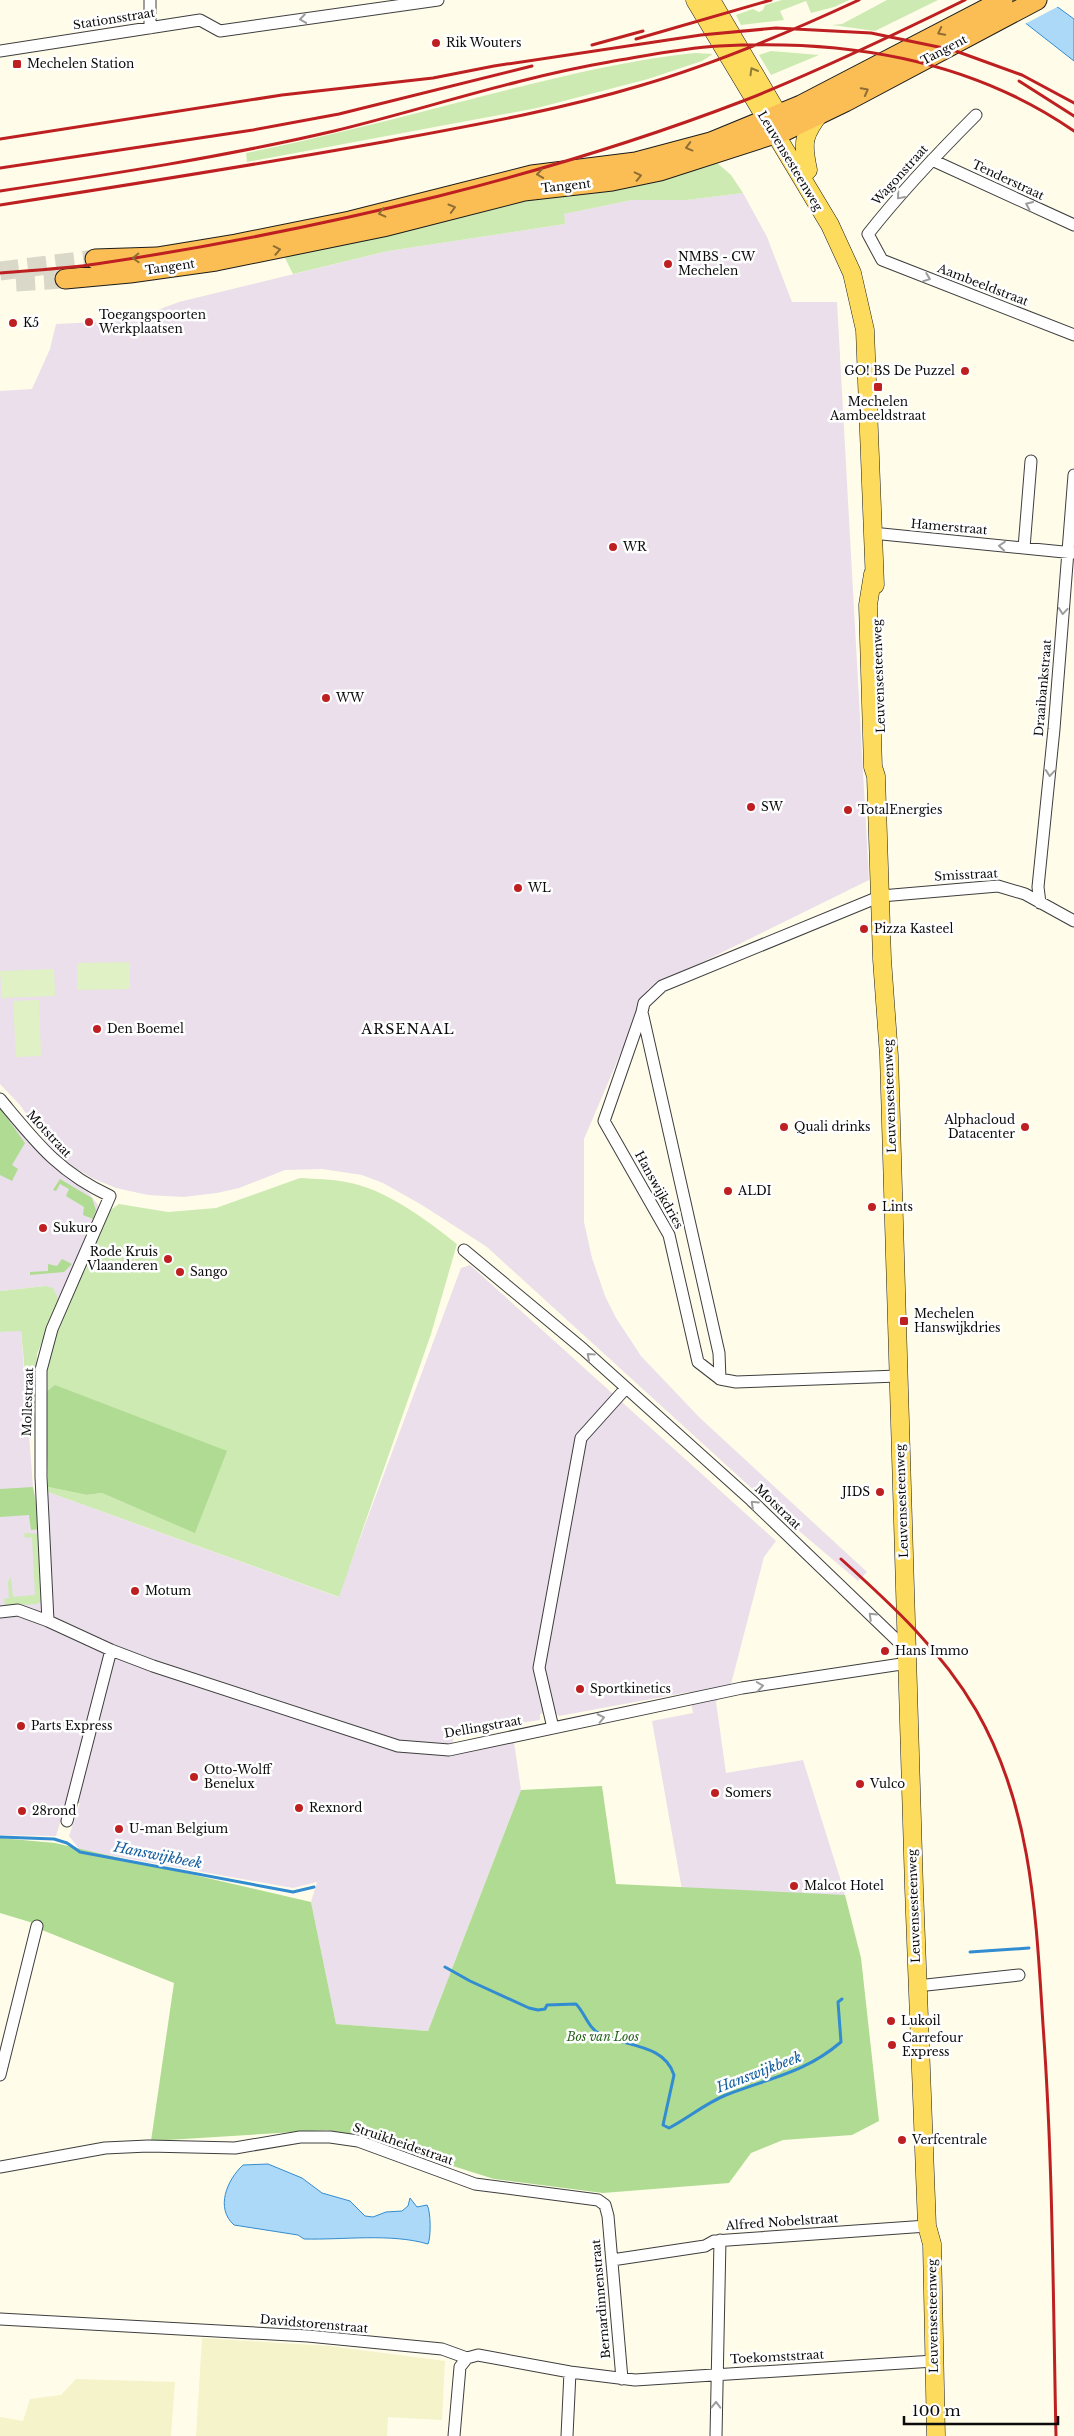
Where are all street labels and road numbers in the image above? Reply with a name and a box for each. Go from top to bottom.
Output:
street label: Stationsstraat [72,5,156,32]
street label: Tangent [918,31,970,68]
street label: Leuvensesteenweg [755,108,827,214]
street label: Wagonstraat [868,141,931,209]
street label: Tenderstraat [970,156,1047,203]
street label: Tangent [540,175,592,196]
street label: Tangent [144,256,196,277]
street label: Aambeeldstraat [935,260,1031,309]
street label: Hamerstraat [910,516,988,537]
street label: Leuvensesteenweg [869,618,888,733]
street label: Draaibankstraat [1031,638,1054,737]
street label: Smisstraat [934,865,999,884]
street label: Leuvensesteenweg [880,1038,899,1153]
street label: Motstraat [24,1107,75,1161]
street label: Hanswijkdries [632,1148,687,1231]
street label: Mollestraat [19,1367,36,1437]
street label: Leuvensesteenweg [892,1443,911,1558]
street label: Motstraat [752,1481,805,1533]
street label: Dellingstraat [443,1712,523,1741]
street label: Leuvensesteenweg [904,1848,923,1963]
street label: Struikheidestraat [351,2119,456,2168]
street label: Alfred Nobelstraat [724,2210,839,2233]
street label: Bernardinnenstraat [588,2238,613,2359]
street label: Leuvensesteenweg [924,2258,941,2373]
street label: Davidstorenstraat [259,2311,369,2336]
street label: Toekomststraat [730,2347,825,2366]

